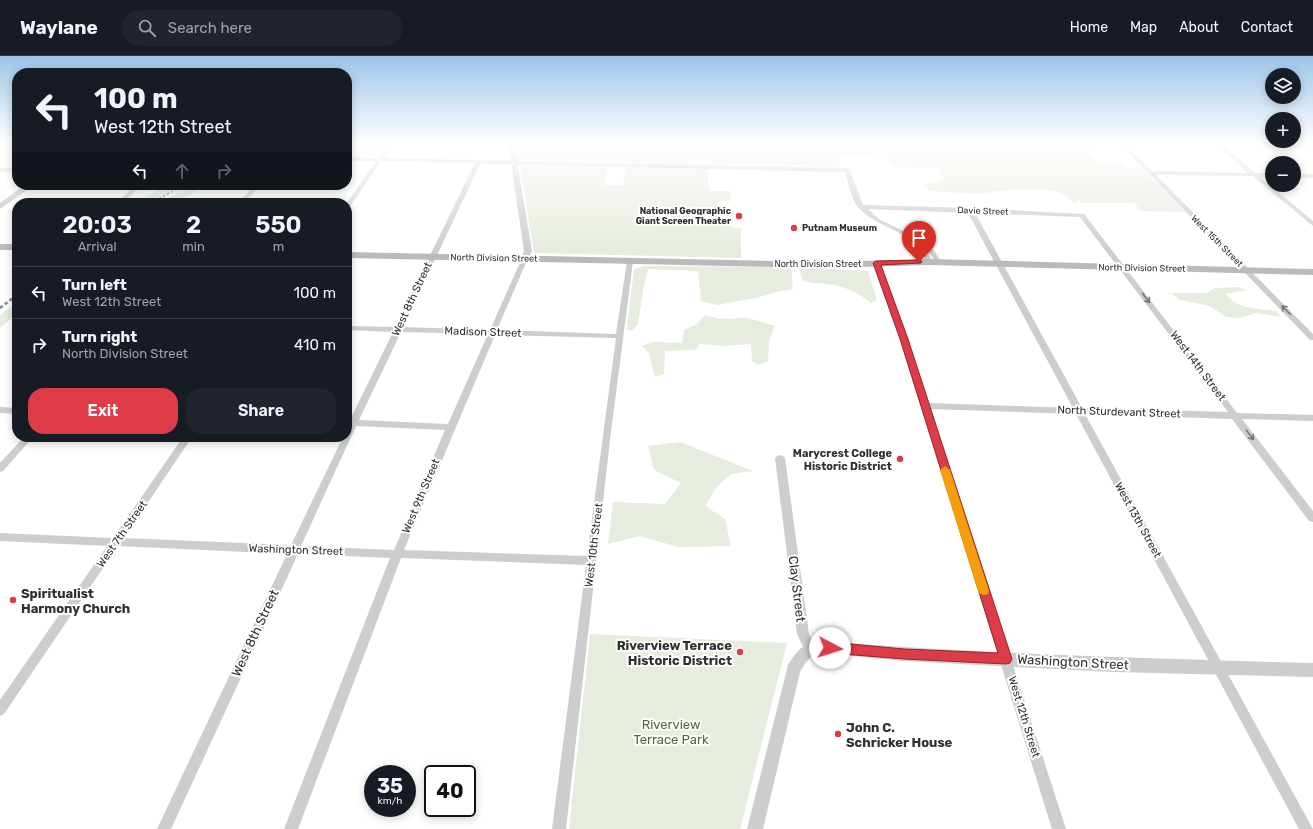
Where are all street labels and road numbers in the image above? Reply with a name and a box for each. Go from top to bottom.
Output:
street label: Davie Street [957,205,1009,217]
street label: West 15th Street [1189,213,1245,269]
street label: North Division Street [450,252,538,264]
street label: West 8th Street [389,259,435,338]
street label: North Division Street [774,259,862,269]
street label: North Division Street [1098,262,1186,274]
street label: Madison Street [444,324,522,340]
street label: West 14th Street [1167,328,1229,404]
street label: North Sturdevant Street [1057,403,1182,421]
street label: West 9th Street [400,456,443,535]
street label: West 13th Street [1112,480,1164,561]
street label: West 7th Street [94,498,150,570]
street label: West 10th Street [582,502,606,588]
street label: Washington Street [248,542,344,558]
street label: Clay Street [786,555,808,623]
street label: West 8th Street [228,587,282,679]
street label: Washington Street [1017,652,1129,673]
street label: West 12th Street [1006,675,1043,760]

